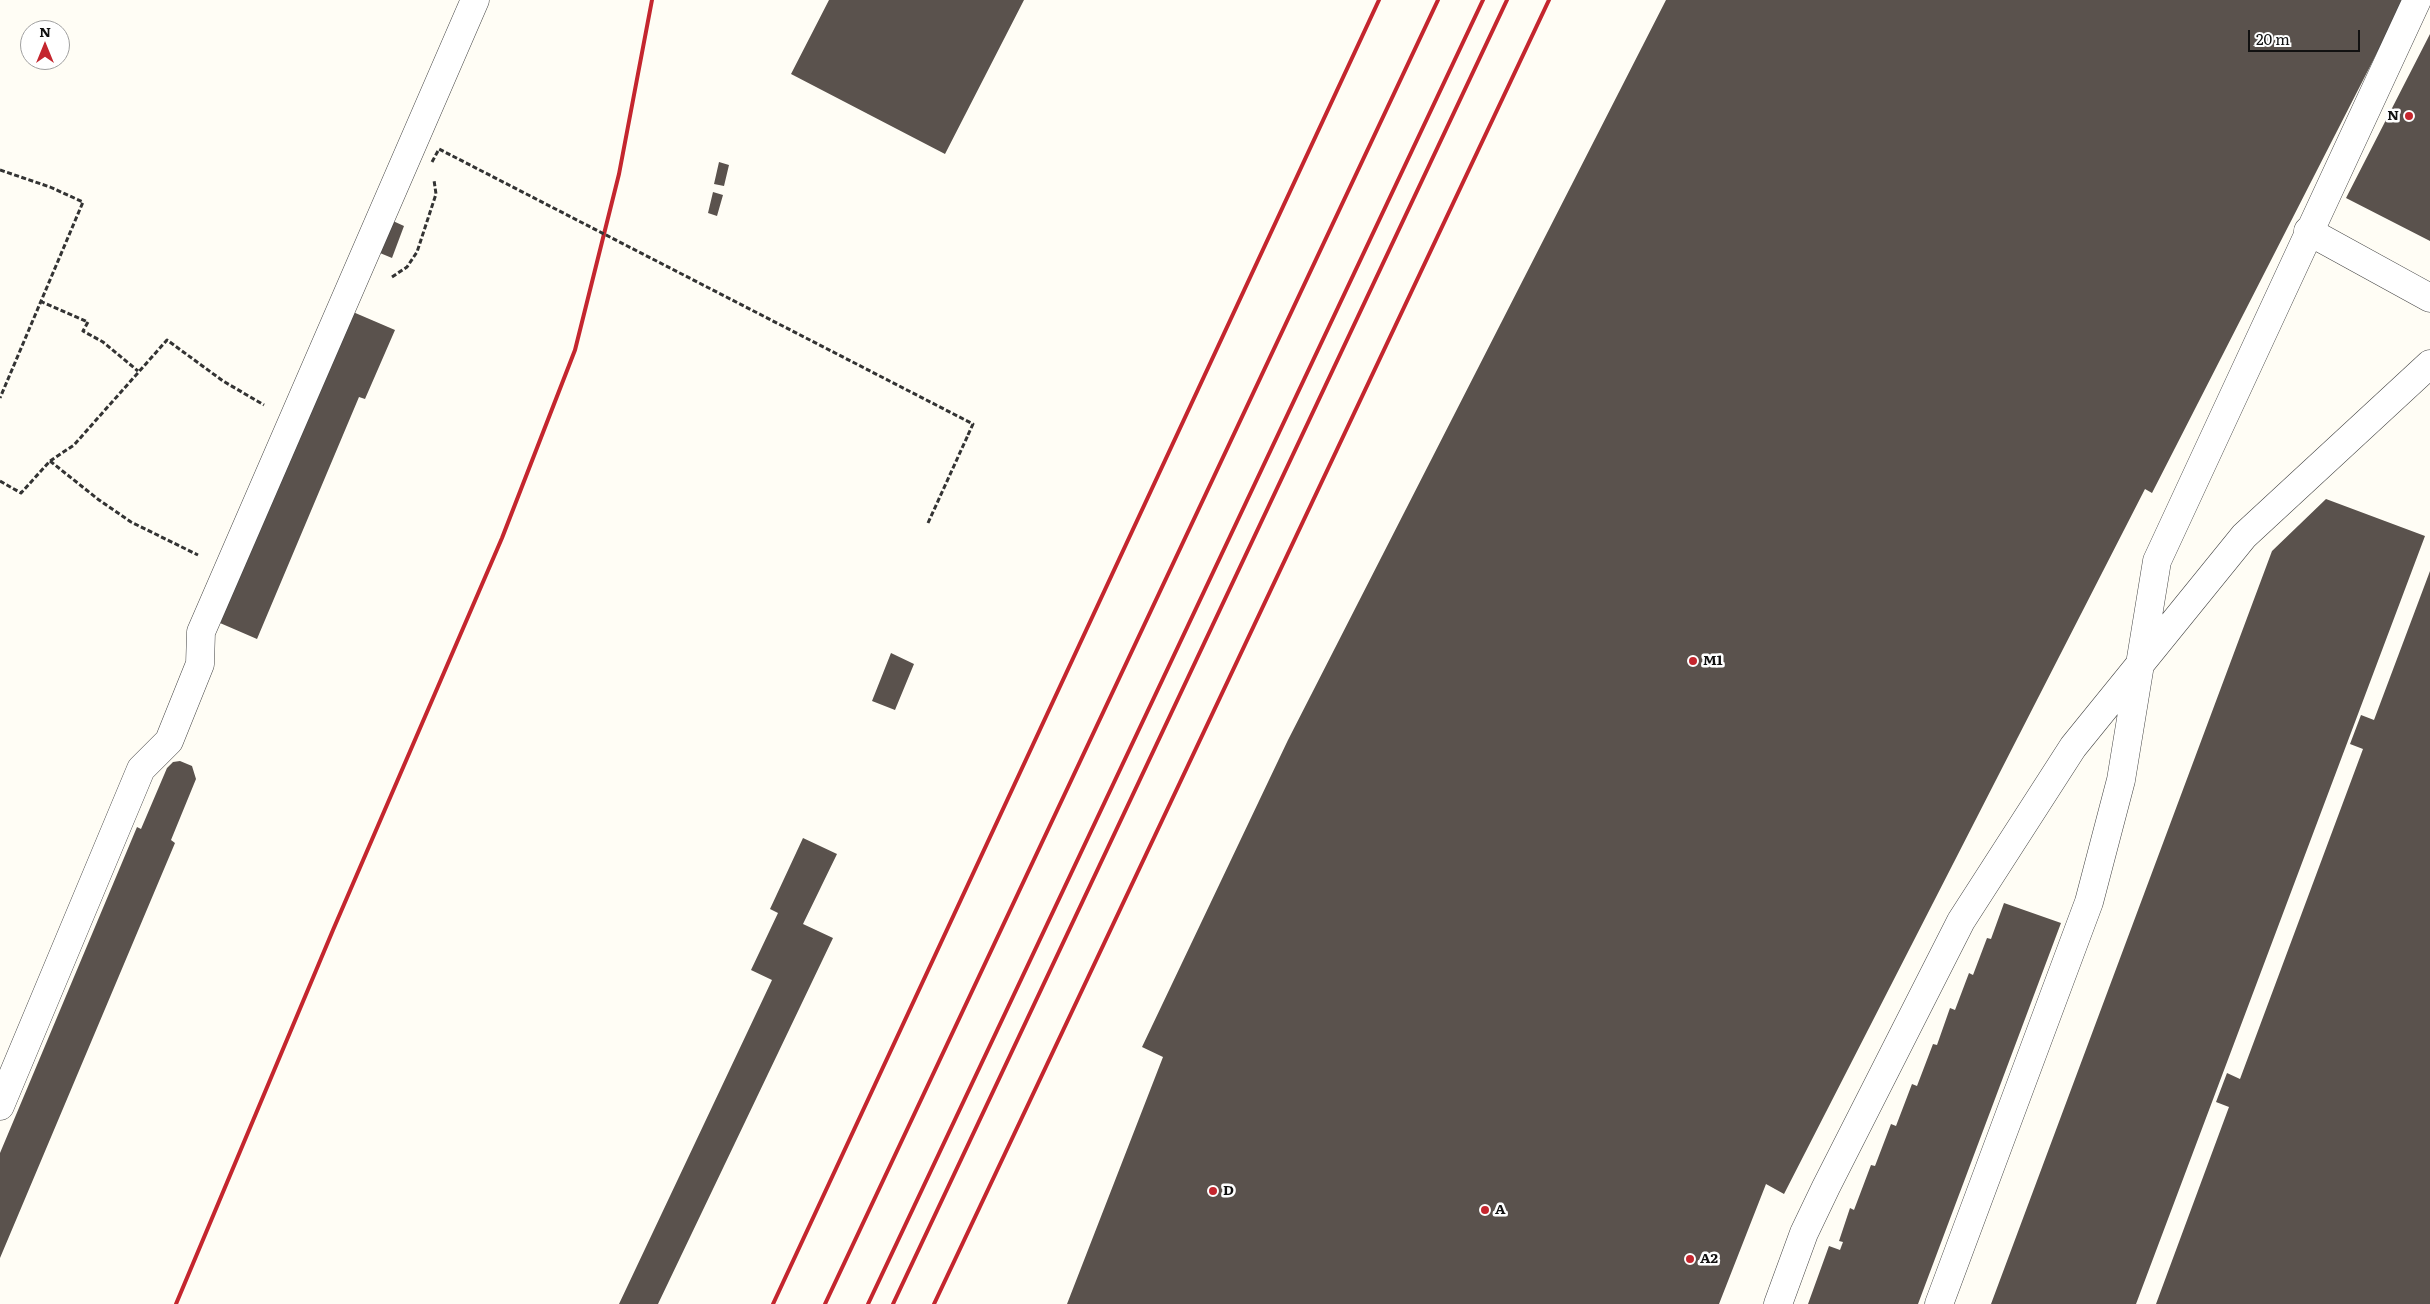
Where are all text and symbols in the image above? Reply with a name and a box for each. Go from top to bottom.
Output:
north arrow [20,20,70,70]
scale bar [2250,20,2362,52]
text: N [39,21,51,41]
text: 20 m [2256,27,2290,50]
place label: N [2387,108,2399,124]
marker: N [2403,110,2415,122]
place label: M1 [1703,653,1723,669]
marker: M1 [1687,655,1699,667]
place label: D [1223,1183,1234,1199]
marker: D [1207,1185,1219,1197]
place label: A [1495,1202,1506,1218]
marker: A [1479,1204,1491,1216]
place label: A2 [1700,1251,1718,1267]
marker: A2 [1684,1253,1696,1265]

